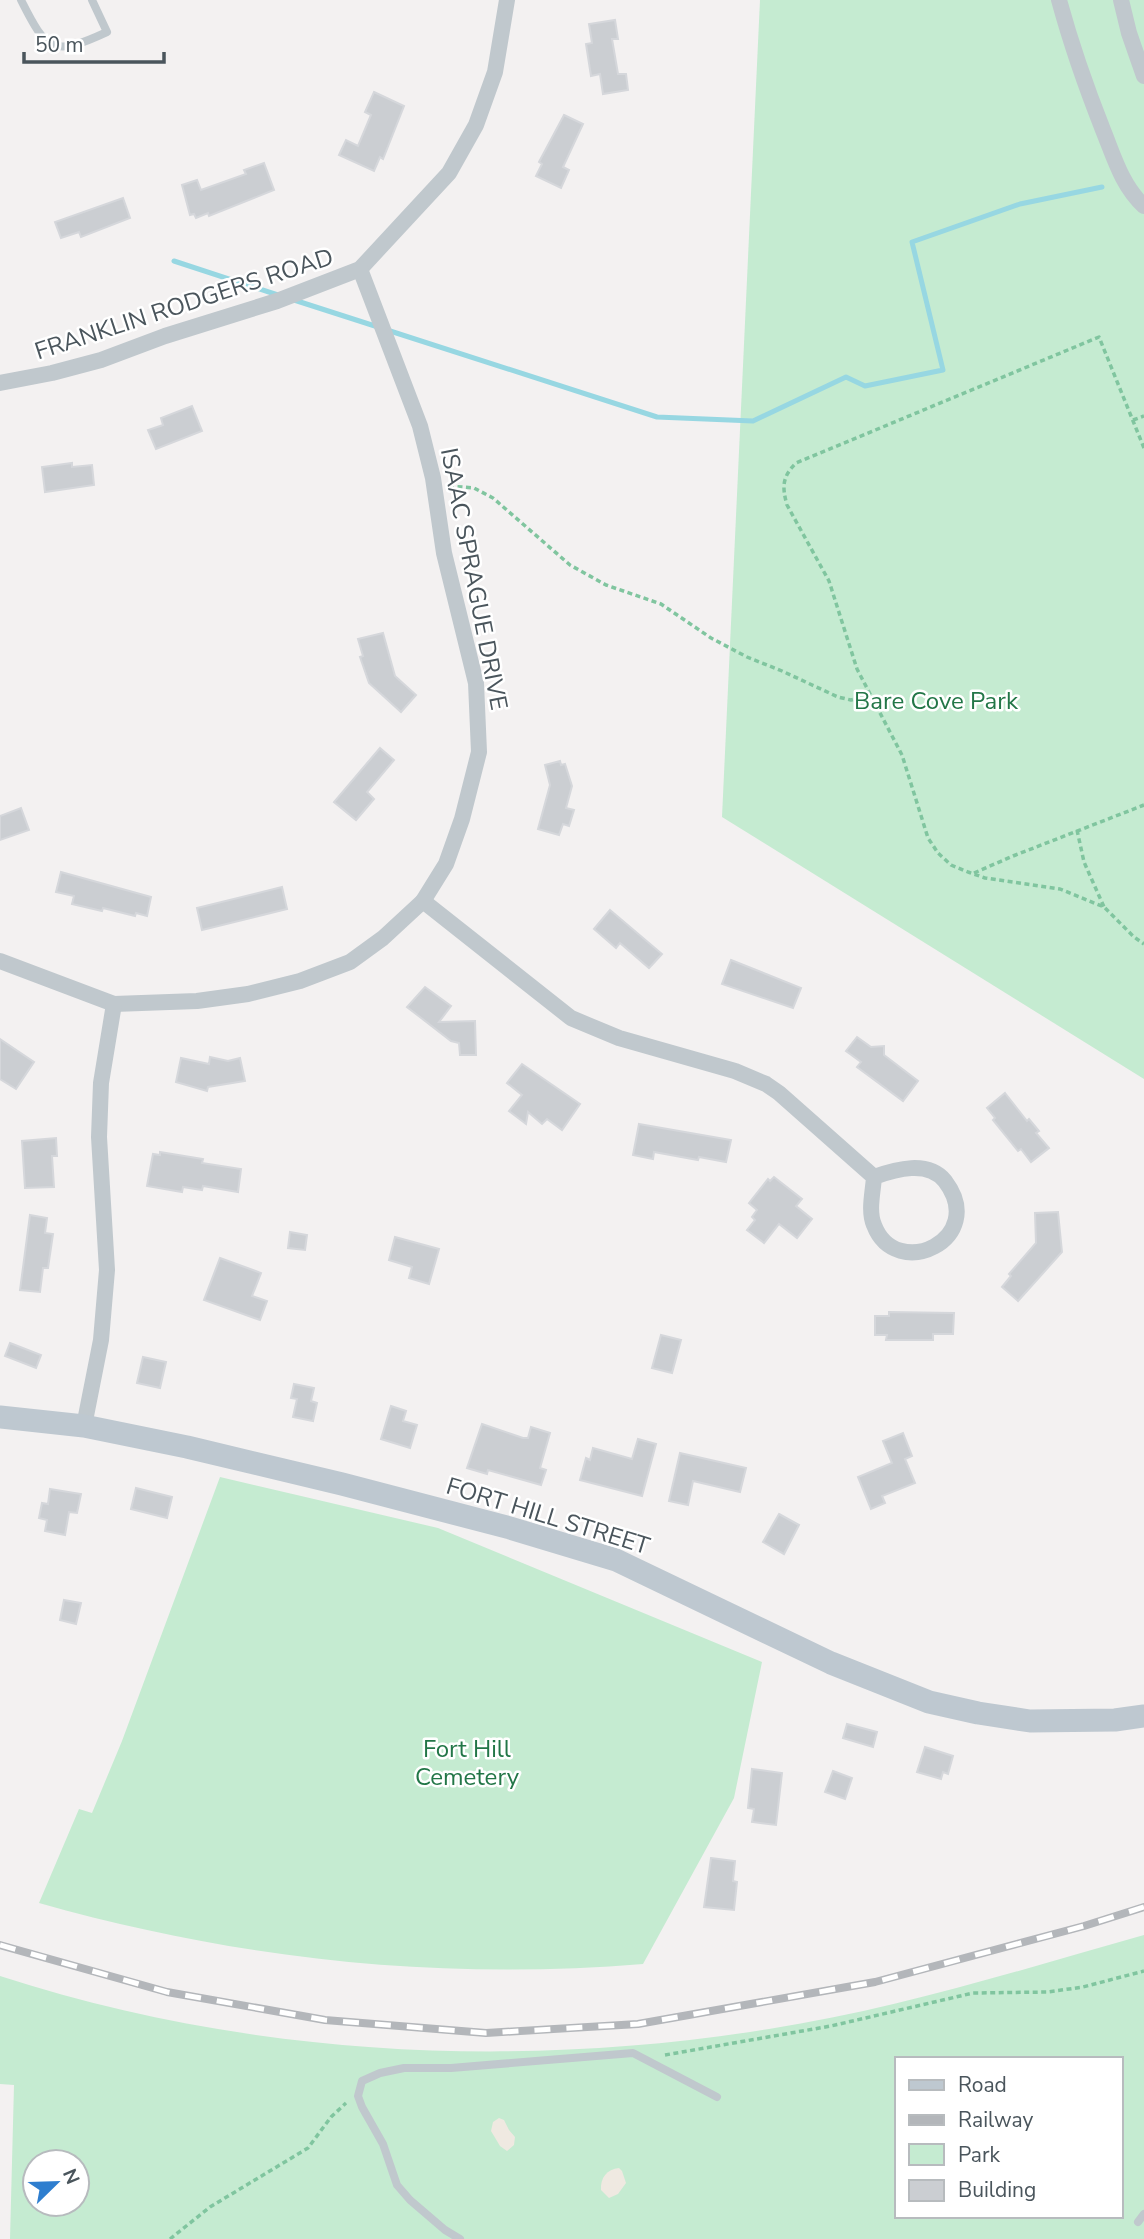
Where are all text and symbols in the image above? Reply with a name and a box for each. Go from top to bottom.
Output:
scale bar [24,21,164,65]
text: 50 m [35,31,84,59]
street label: FRANKLIN RODGERS ROAD [31,241,337,367]
street label: ISAAC SPRAGUE DRIVE [433,445,515,713]
park label: Bare Cove Park [854,685,1019,717]
street label: FORT HILL STREET [442,1470,654,1562]
park label: Fort Hill Cemetery [415,1733,520,1793]
legend [895,2057,1123,2218]
text: Road [958,2071,1007,2099]
text: Railway [958,2106,1033,2134]
text: Park [958,2141,1000,2169]
north arrow [21,2148,91,2218]
text: N [56,2165,85,2188]
text: Building [958,2176,1036,2204]

